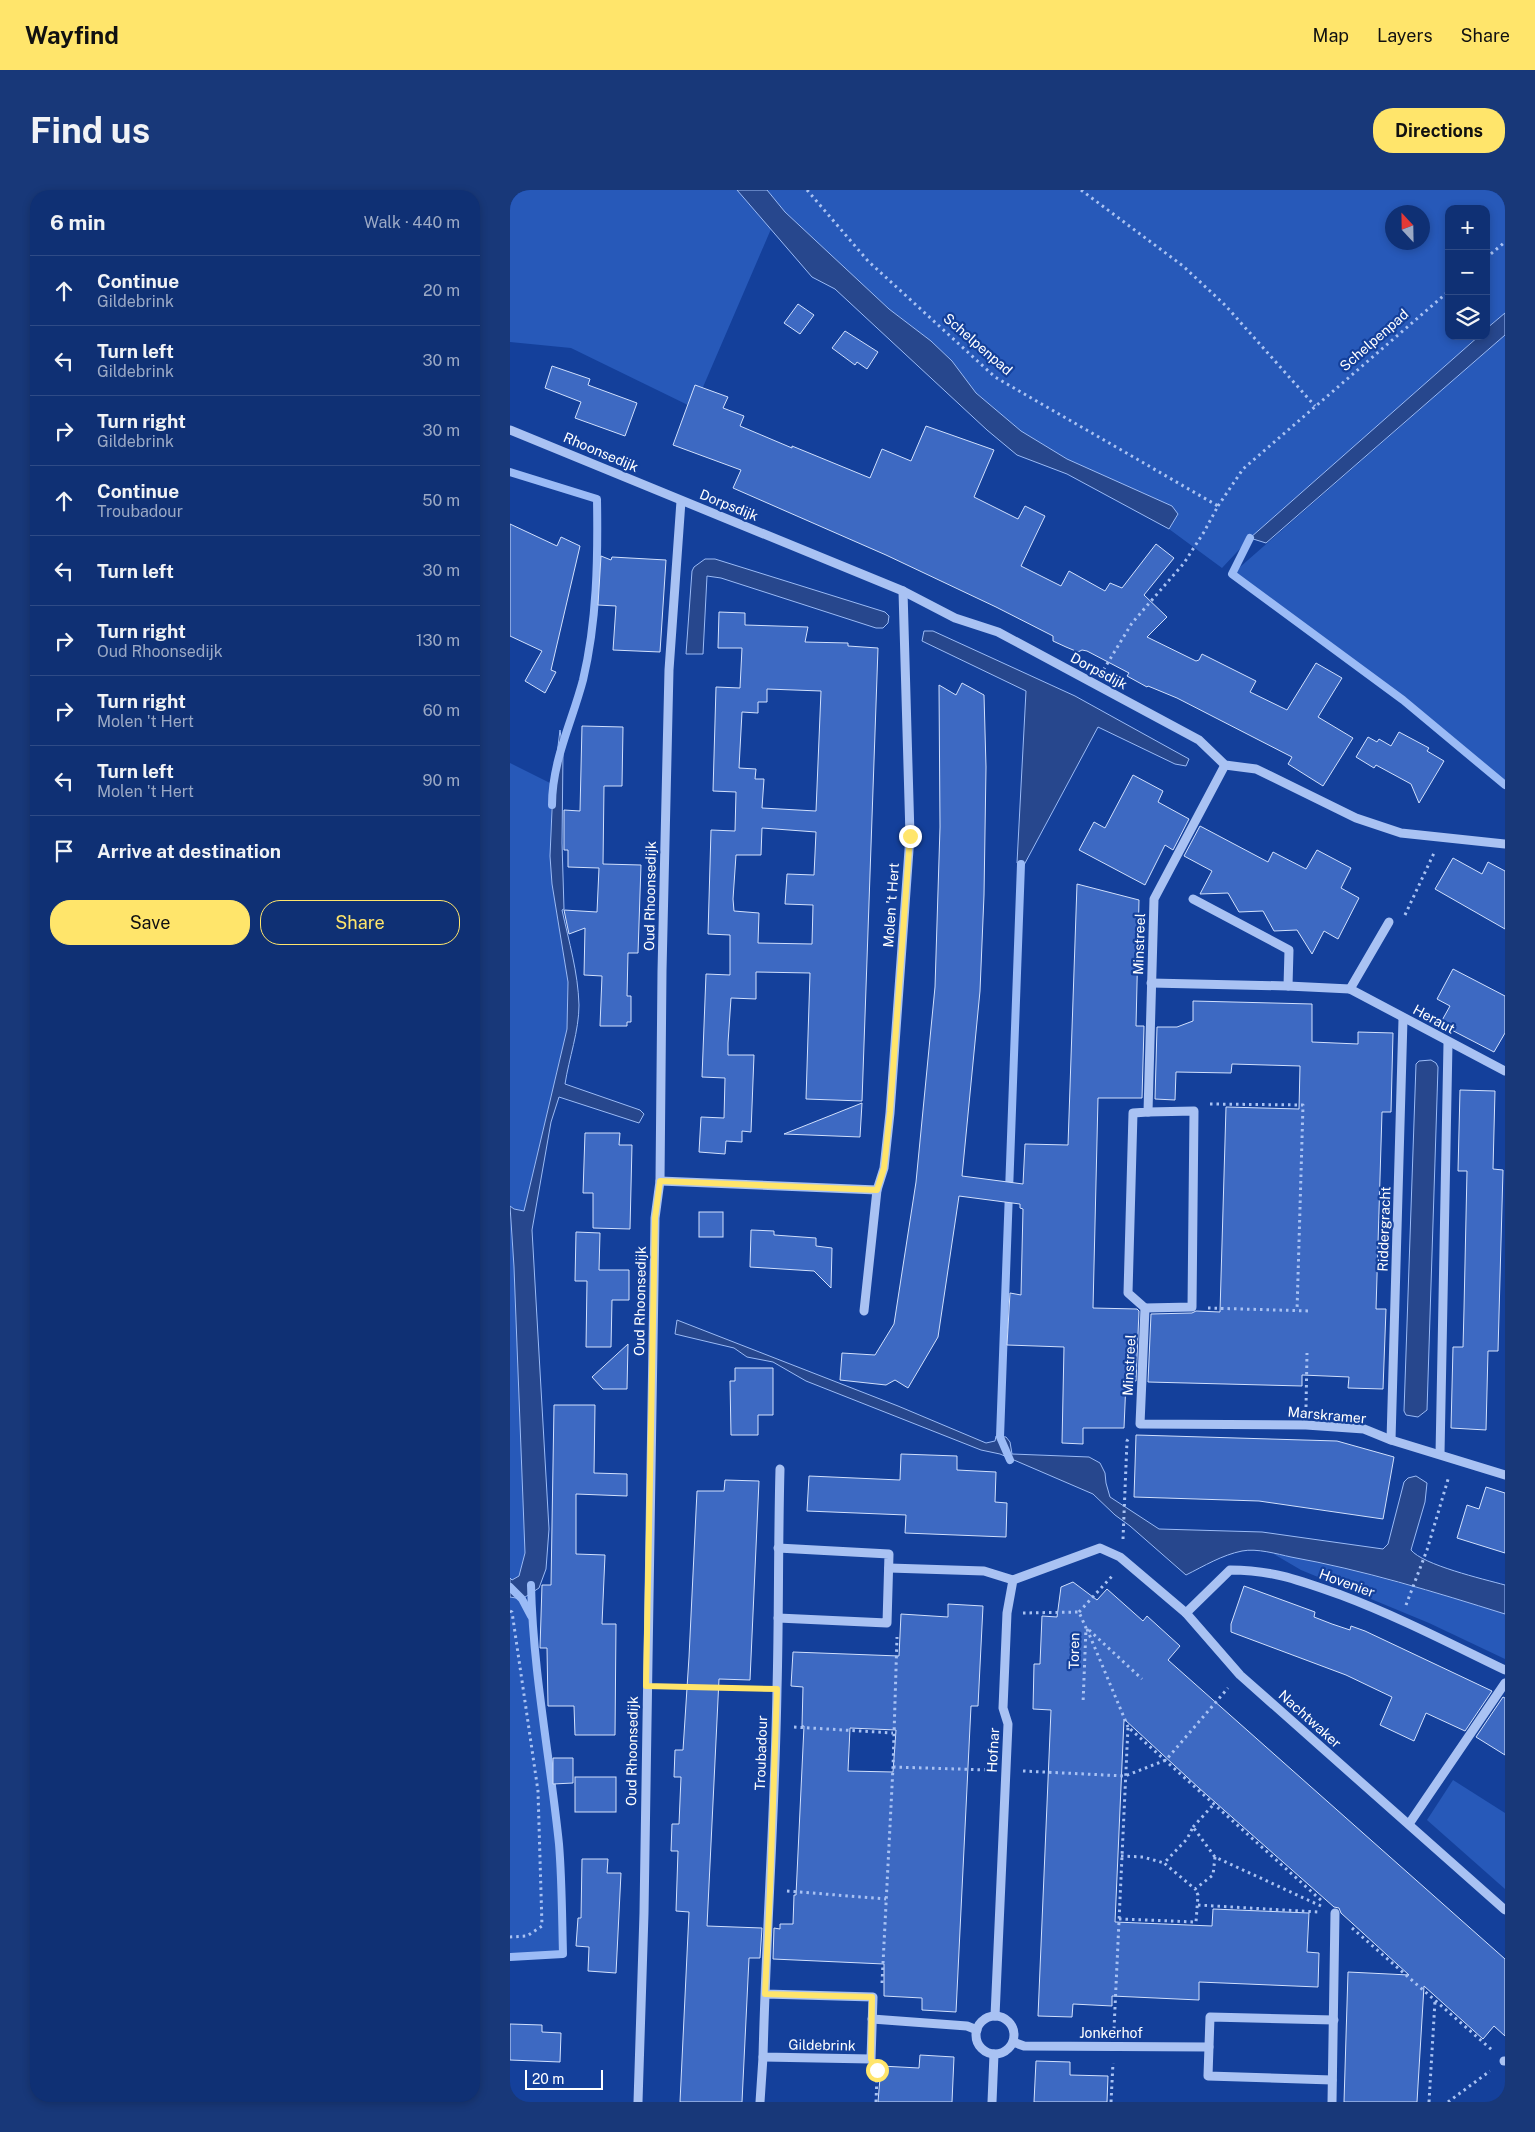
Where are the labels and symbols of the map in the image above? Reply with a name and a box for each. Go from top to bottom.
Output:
north arrow [1385,205,1430,250]
street label: Schelpenpad [1336,306,1412,374]
street label: Schelpenpad [940,310,1016,378]
street label: Rhoonsedijk [561,429,641,475]
street label: Dorpsdijk [697,486,761,524]
street label: Dorpsdijk [1068,649,1130,693]
route end [899,825,922,848]
street label: Oud Rhoonsedijk [641,841,659,951]
street label: Molen 't Hert [880,862,902,948]
street label: Minstreel [1130,913,1148,975]
street label: Heraut [1410,1001,1458,1037]
street label: Riddergracht [1375,1186,1393,1272]
street label: Oud Rhoonsedijk [631,1246,649,1356]
street label: Minstreel [1119,1334,1139,1396]
street label: Marskramer [1287,1404,1367,1426]
street label: Hovenier [1317,1566,1377,1600]
street label: Toren [1066,1633,1082,1669]
street label: Nachtwaker [1276,1687,1344,1751]
street label: Oud Rhoonsedijk [623,1696,641,1806]
street label: Troubadour [752,1715,770,1791]
street label: Hofnar [984,1727,1002,1773]
street label: Jonkerhof [1079,2025,1143,2041]
street label: Gildebrink [788,2036,856,2054]
route start [866,2059,889,2082]
scale bar [525,2067,602,2090]

